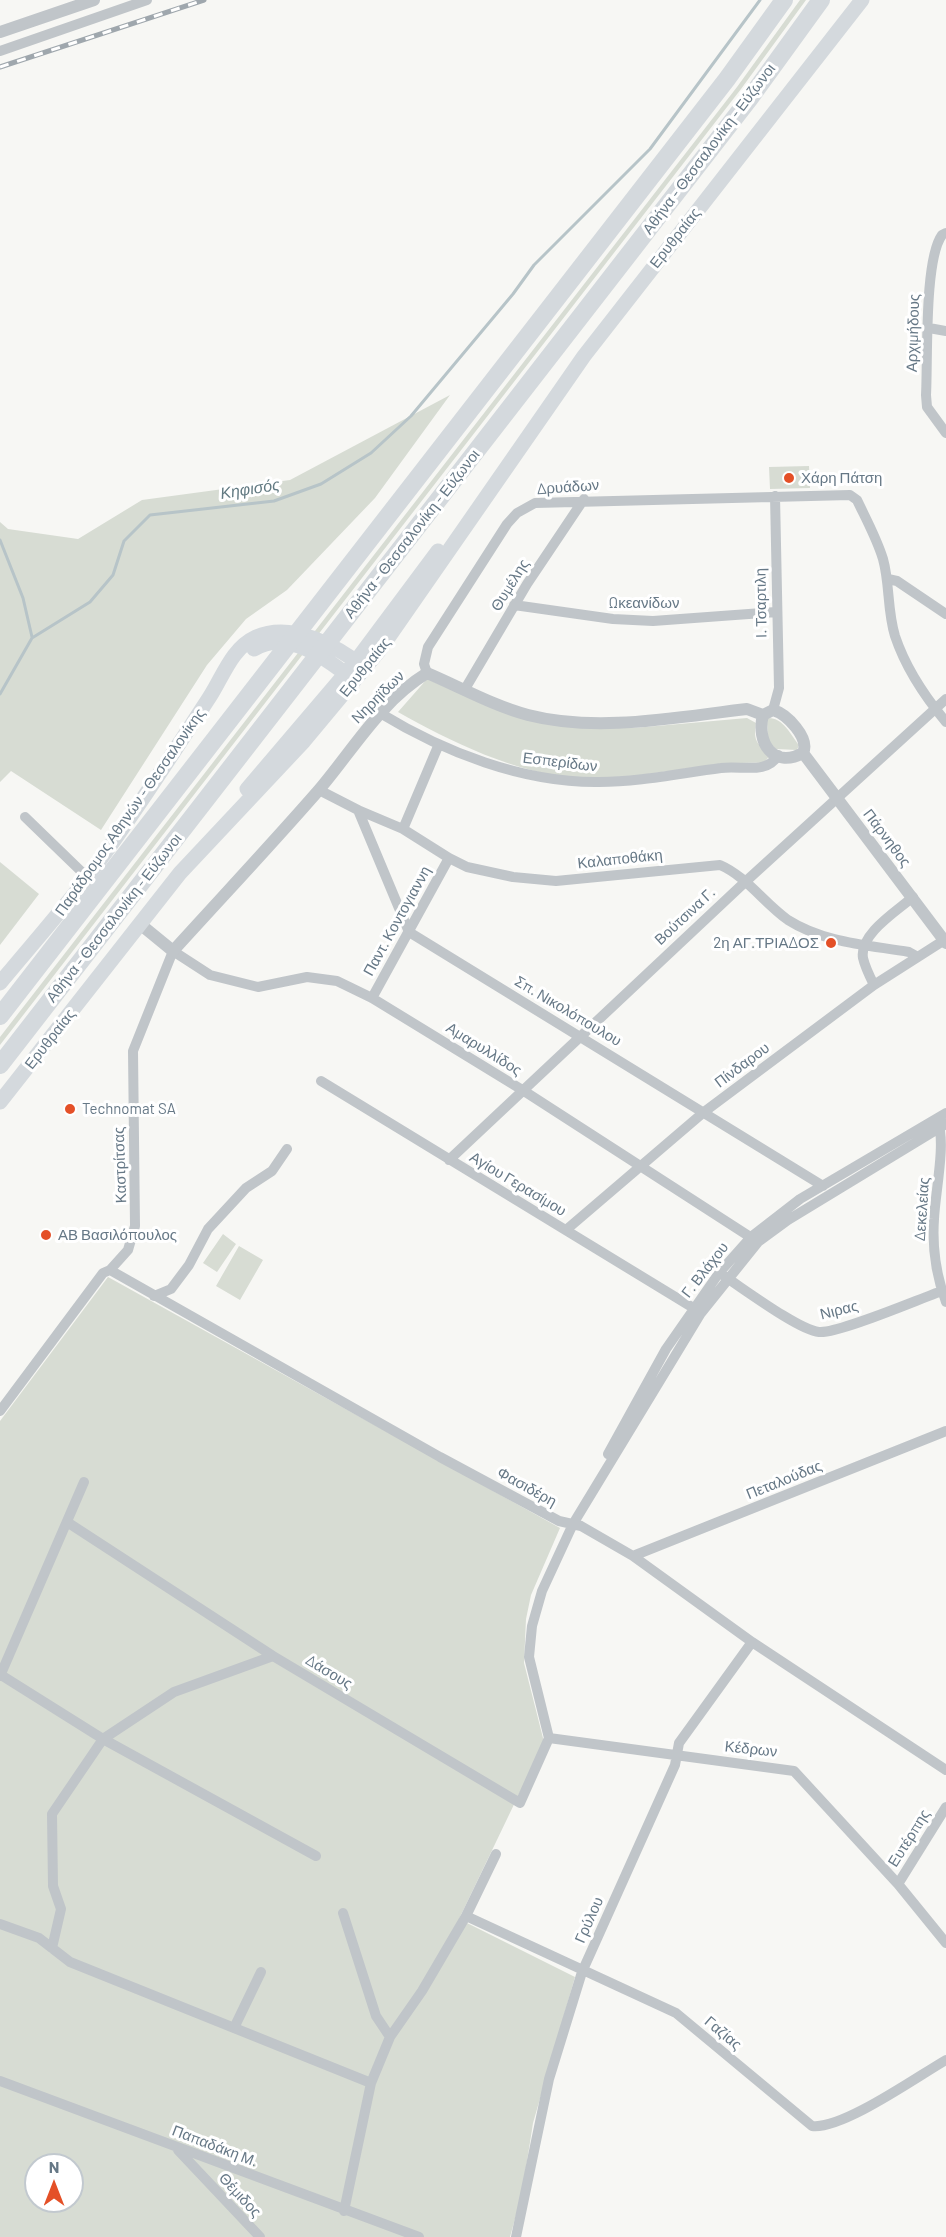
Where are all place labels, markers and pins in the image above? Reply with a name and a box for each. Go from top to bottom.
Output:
place label: Χάρη Πάτση [801,469,882,487]
marker: Χάρη Πάτση [782,471,796,485]
place label: 2η ΑΓ.ΤΡΙΑΔΟΣ [713,934,819,952]
marker: 2η ΑΓ.ΤΡΙΑΔΟΣ [824,936,838,950]
place label: Technomat SA [82,1100,176,1118]
marker: Technomat SA [63,1102,77,1116]
place label: ΑΒ Βασιλόπουλος [58,1226,177,1244]
marker: ΑΒ Βασιλόπουλος [39,1228,53,1242]

